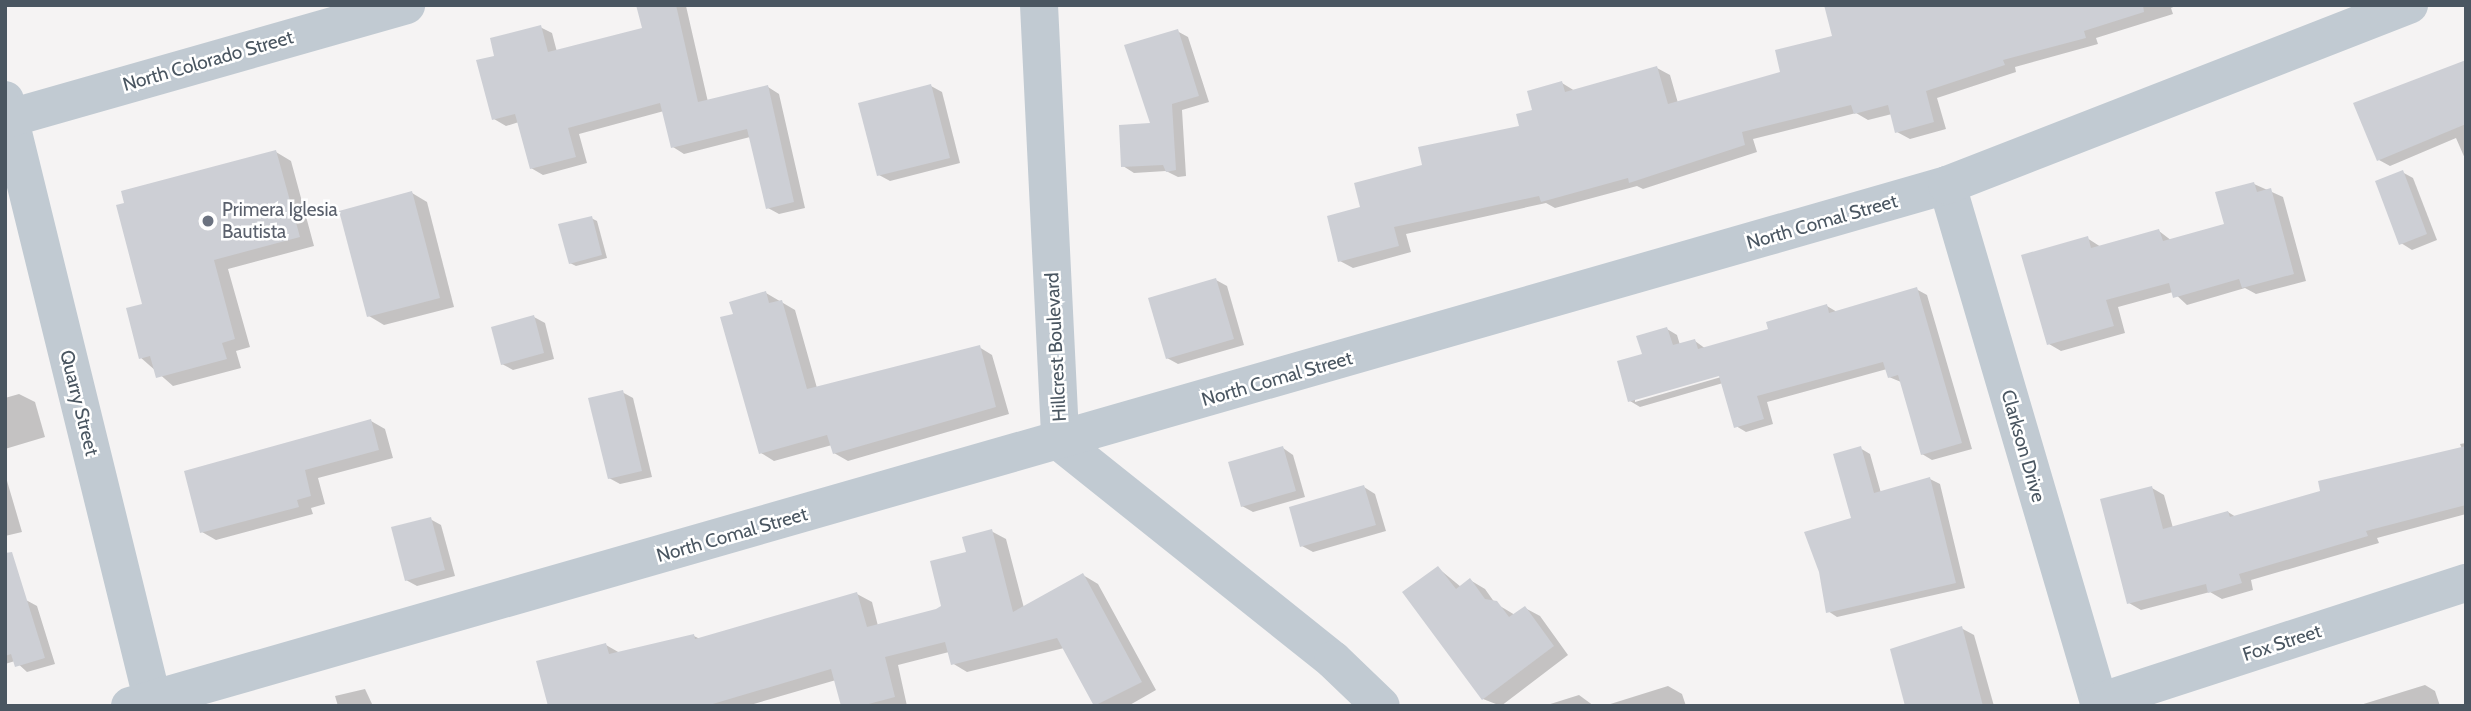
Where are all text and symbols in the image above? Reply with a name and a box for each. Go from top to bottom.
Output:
street label: North Colorado Street [120,26,296,96]
street label: North Comal Street [1744,190,1900,254]
place label: Primera Iglesia Bautista [222,199,338,243]
marker: Primera Iglesia Bautista [200,213,216,229]
street label: Hillcrest Boulevard [1041,272,1071,422]
street label: North Comal Street [1199,347,1355,411]
street label: Quarry Street [55,348,103,458]
street label: Clarkson Drive [1996,387,2050,505]
street label: North Comal Street [654,503,810,567]
street label: Fox Street [2240,620,2324,666]

